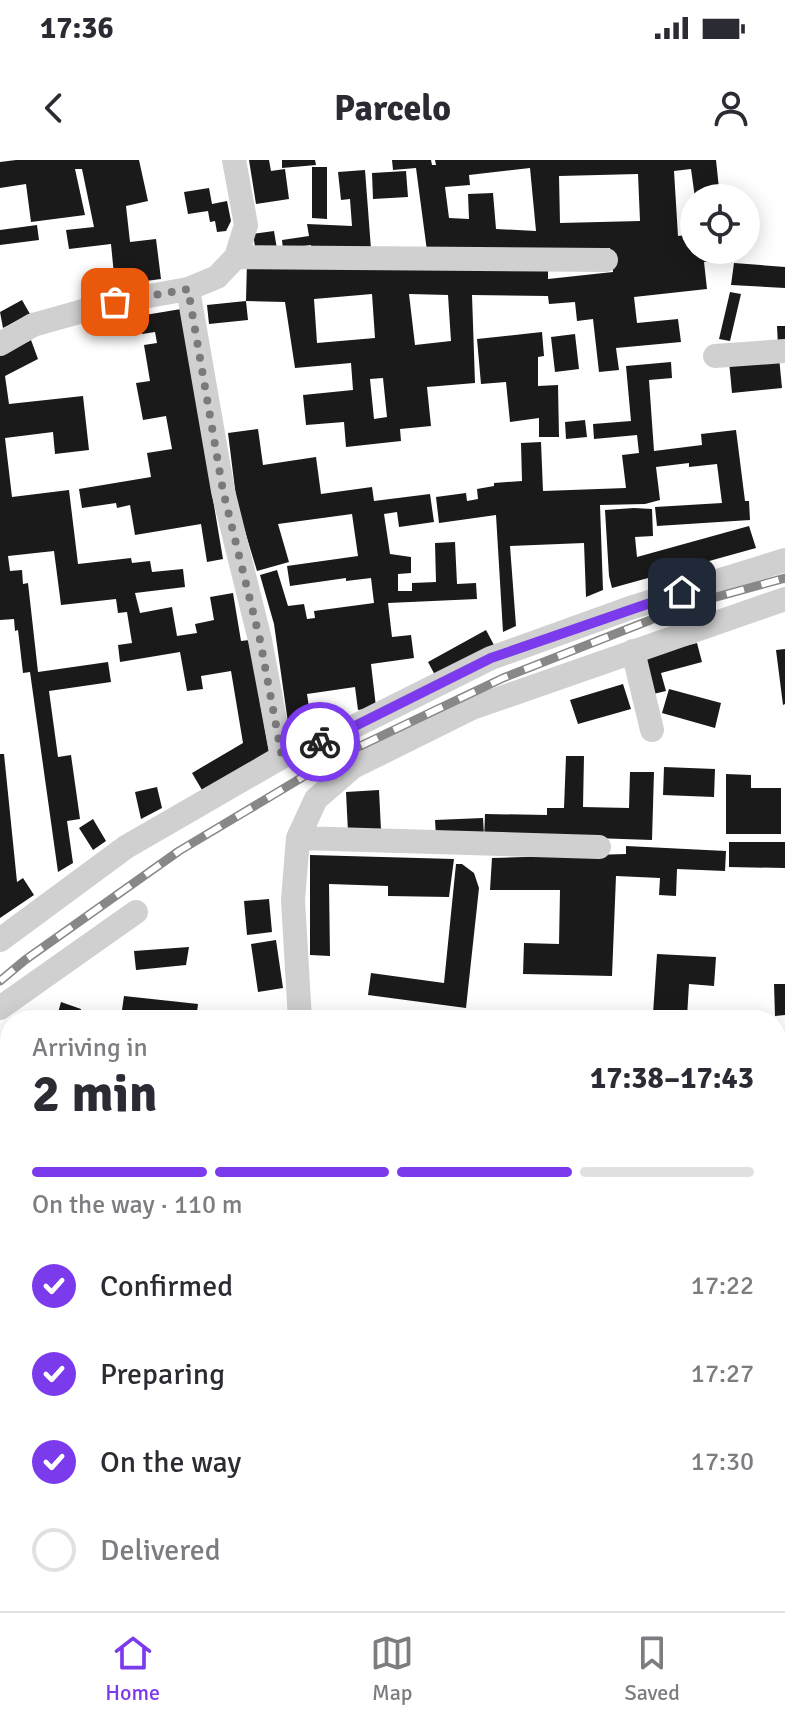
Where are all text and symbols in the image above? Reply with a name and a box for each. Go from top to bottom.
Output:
text: 17:36 [40,10,114,47]
icon: back [32,86,76,130]
text: Parcelo [334,86,451,131]
icon: person [709,86,753,130]
map controls [680,184,760,264]
button: locate [680,184,760,264]
pin [81,268,149,336]
icon: bag [93,280,137,324]
pin [648,558,716,626]
icon: home [660,570,704,614]
courier [280,702,360,782]
icon: bike [298,720,342,764]
text: Arriving in [32,1032,148,1064]
text: 17:38–17:43 [590,1060,754,1097]
text: 2 min [32,1062,158,1126]
text: On the way · 110 m [32,1189,242,1221]
icon: check [32,1264,76,1308]
text: Confirmed [100,1268,233,1305]
text: 17:22 [691,1270,754,1302]
icon: check [32,1352,76,1396]
text: Preparing [100,1356,225,1393]
text: 17:27 [691,1358,754,1390]
icon: check [32,1440,76,1484]
text: On the way [100,1444,241,1481]
text: 17:30 [691,1446,754,1478]
text: Delivered [100,1532,221,1569]
tab: Home [105,1631,160,1706]
tab: Map [370,1631,414,1706]
tab: Saved [624,1631,680,1706]

